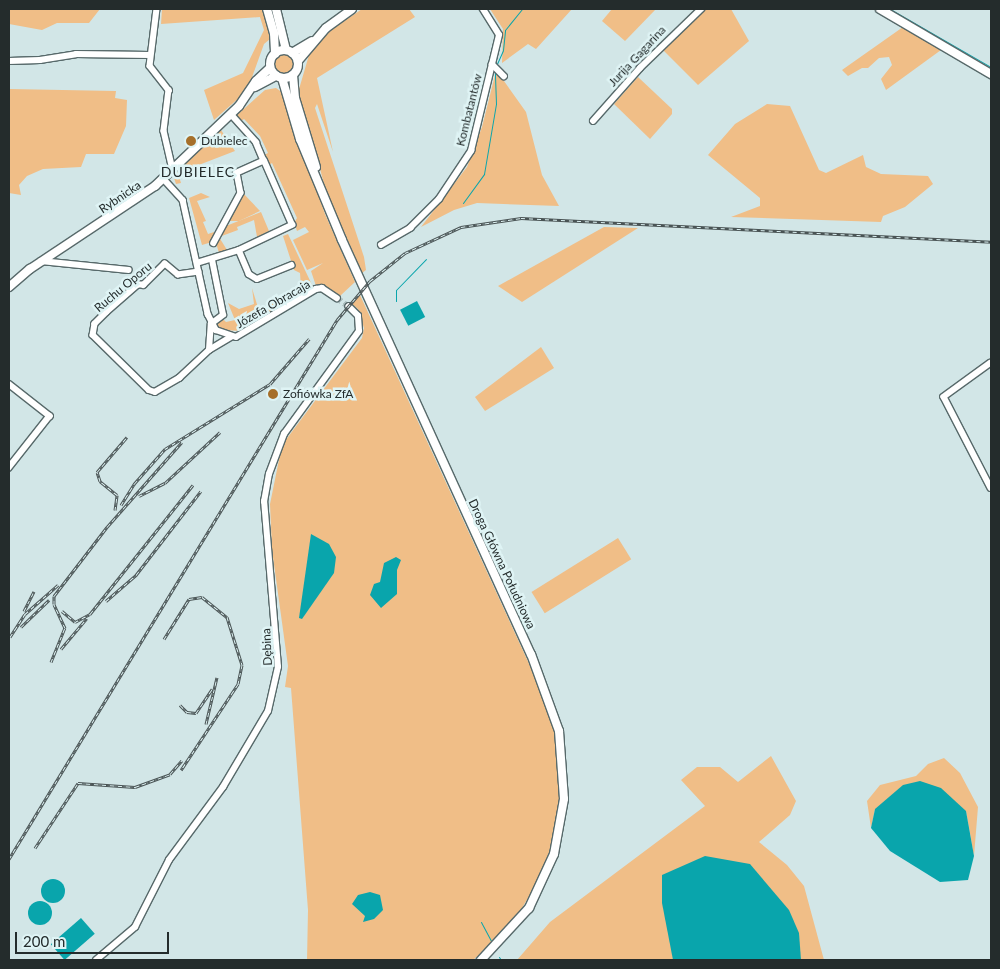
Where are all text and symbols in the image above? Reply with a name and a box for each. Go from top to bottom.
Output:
street label: Jurija Gagarina [605,23,669,89]
street label: Kombatantów [453,72,485,148]
place label: Dubielec [201,134,248,148]
marker: Dubielec [185,135,197,147]
district label: DUBIELEC [160,164,236,180]
street label: Rybnicka [96,178,144,216]
street label: Ruchu Oporu [91,259,155,315]
street label: Józefa Obracaja [233,277,313,331]
place label: Zofiówka ZfA [283,387,353,401]
marker: Zofiówka ZfA [267,388,279,400]
street label: Droga Główna Południowa [465,497,539,631]
street label: Dębina [259,628,275,666]
scale bar [18,922,171,954]
text: 200 m [23,932,65,950]

